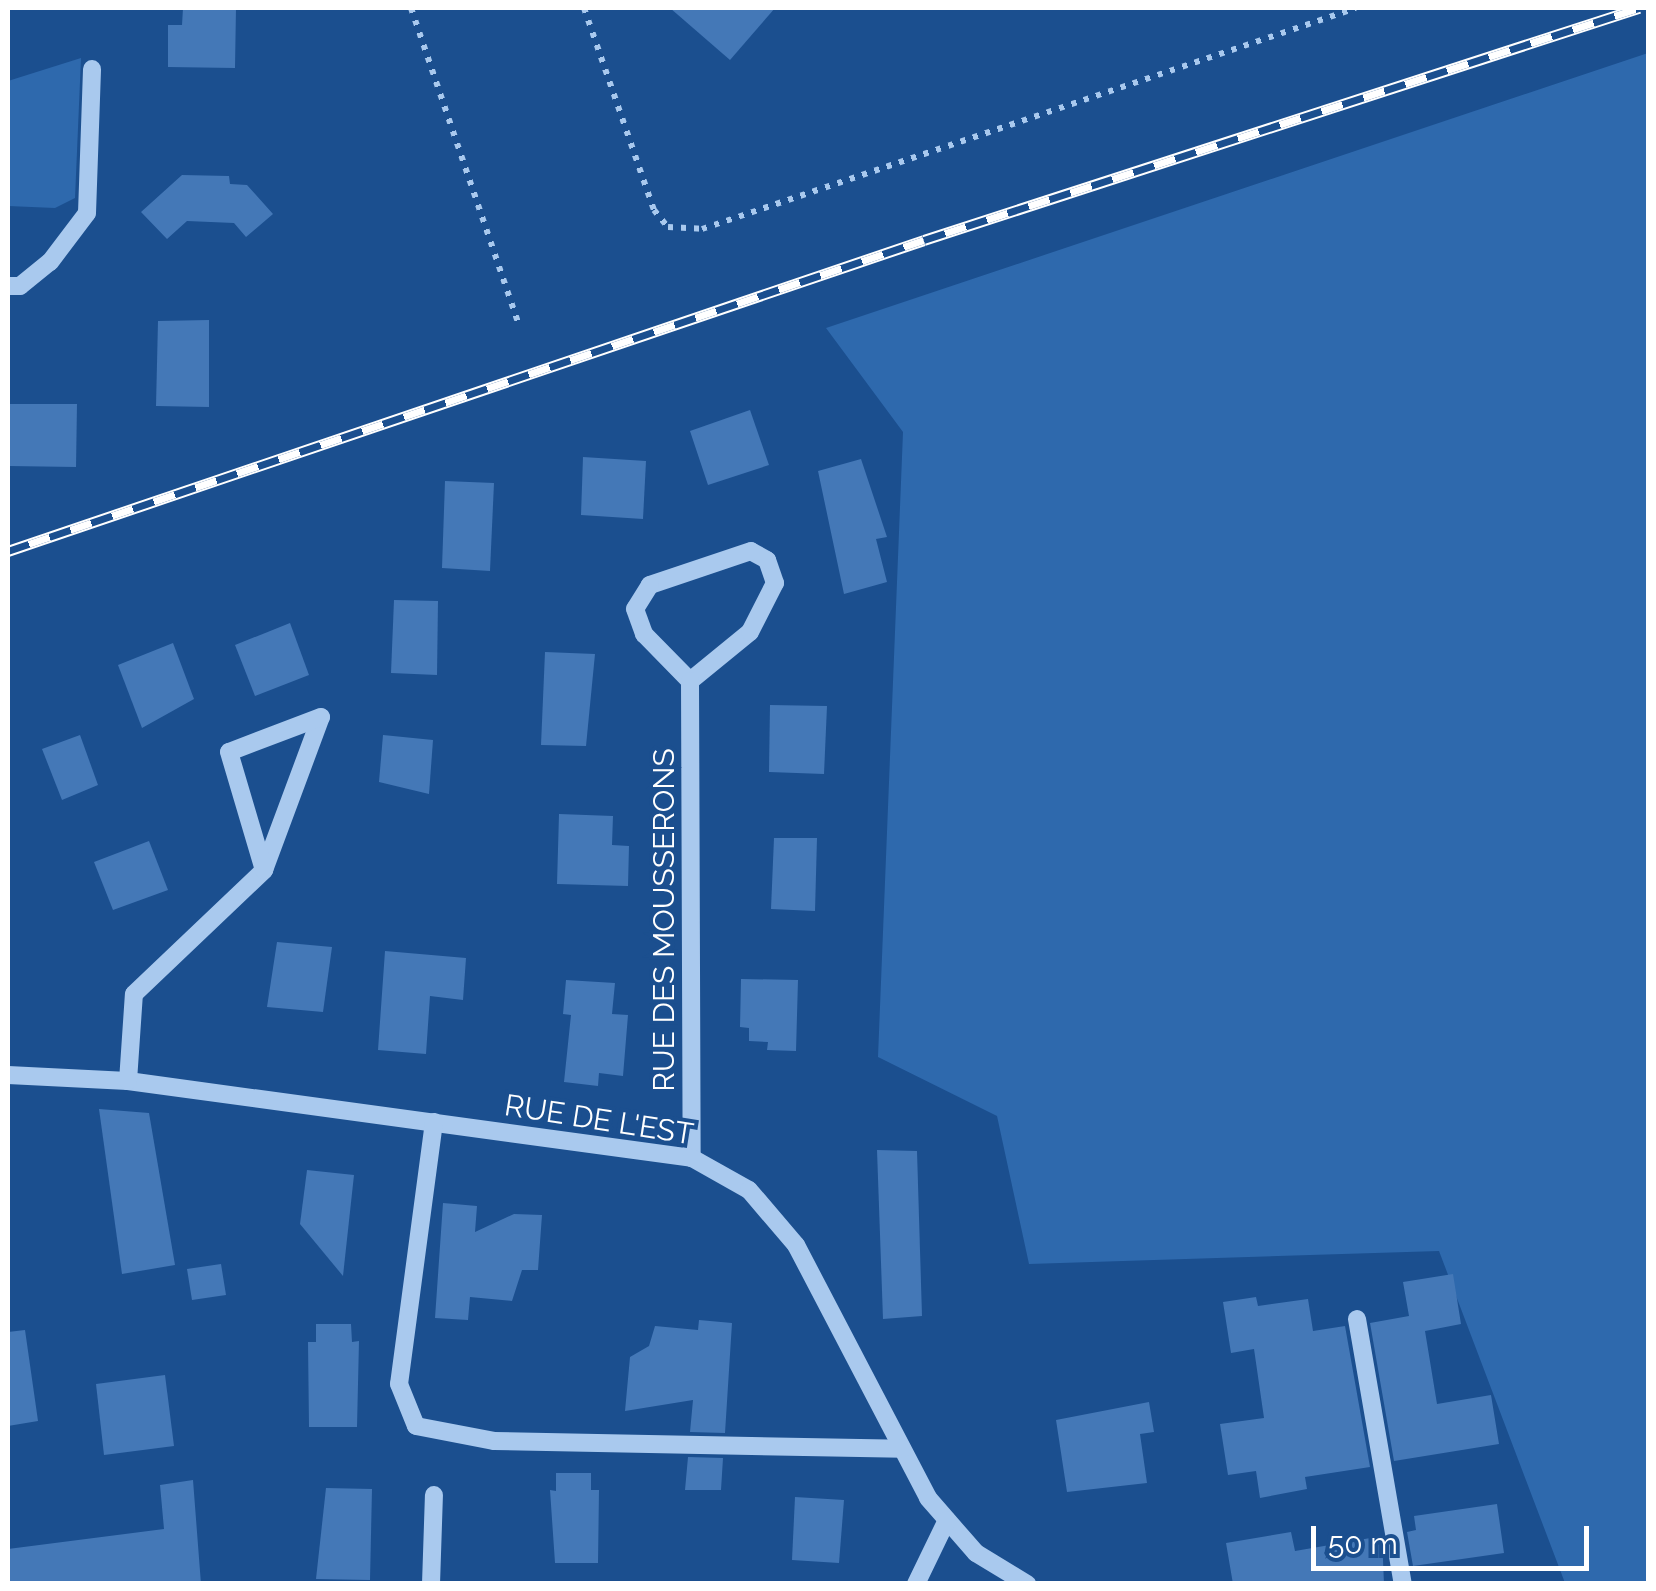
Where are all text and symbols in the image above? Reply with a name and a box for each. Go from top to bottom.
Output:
street label: RUE DES MOUSSERONS [646,748,682,1092]
street label: RUE DE L'EST [502,1087,696,1153]
scale bar [1316,1506,1594,1568]
text: 50 m [1328,1526,1398,1561]

